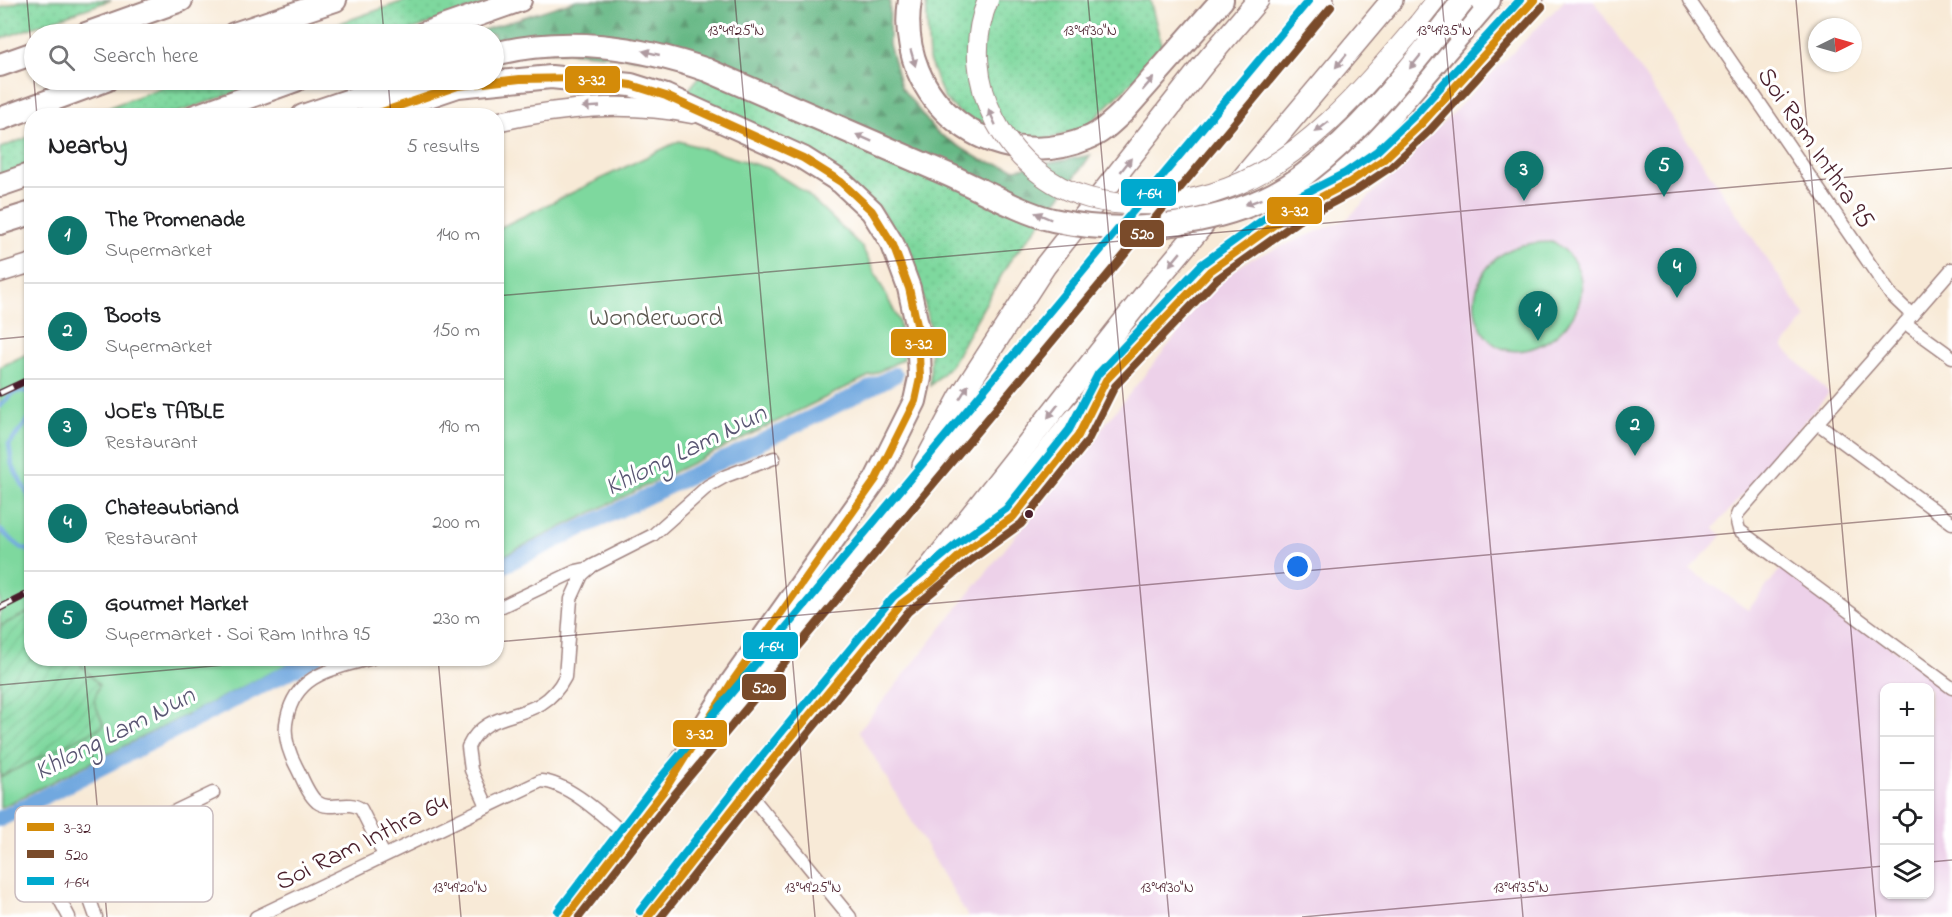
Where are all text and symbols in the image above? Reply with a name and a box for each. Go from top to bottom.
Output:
north arrow [1808,18,1862,72]
text: 13°49'25"N [708,20,764,42]
text: 13°49'30"N [1063,20,1117,42]
text: 13°49'35"N [1416,20,1472,42]
search box [24,24,504,90]
icon: search [45,41,78,74]
text: Search here [93,41,198,73]
one-way arrow [642,47,661,57]
one-way arrow [909,49,918,67]
one-way arrow [1335,53,1348,68]
one-way arrow [1408,54,1421,70]
street label: Soi Ram Inthra 95 [1746,60,1883,237]
line badge: 3-32 [564,65,621,94]
text: 3-32 [577,69,606,93]
one-way arrow [1141,77,1154,92]
one-way arrow [581,103,600,112]
one-way arrow [988,108,997,125]
one-way arrow [1315,121,1330,133]
text: Nearby [48,128,127,166]
text: 5 results [407,133,480,162]
one-way arrow [854,133,872,143]
pin: 5 [1644,148,1684,197]
pin: 3 [1504,152,1544,201]
one-way arrow [1119,157,1131,172]
line badge: 1-64 [1120,178,1177,207]
text: 1-64 [1137,182,1162,206]
line badge: 3-32 [1266,196,1323,225]
one-way arrow [1244,197,1262,207]
text: 3-32 [1280,200,1309,224]
text: The Promenade [105,205,245,237]
one-way arrow [1033,211,1051,221]
line badge: 520 [1119,219,1165,248]
text: 1 [64,221,71,250]
text: 140 m [436,221,480,250]
text: 520 [1130,223,1154,247]
text: Supermarket [105,237,212,266]
pin: 4 [1658,248,1696,298]
one-way arrow [1169,251,1182,266]
pin: 1 [1518,292,1558,341]
park label: Wonderword [589,300,723,338]
text: Boots [105,301,161,333]
text: 2 [63,317,72,346]
text: 150 m [433,317,480,346]
line badge: 3-32 [890,328,947,357]
text: Supermarket [105,333,212,362]
text: 3-32 [904,333,933,357]
one-way arrow [958,383,969,400]
water label: Khlong Lam Nun [599,395,775,508]
text: JOE's TABLE [105,397,225,429]
one-way arrow [1047,403,1060,419]
pin: 2 [1616,406,1654,456]
text: 3 [63,413,72,442]
text: 190 m [438,413,480,442]
text: Restaurant [105,429,198,458]
text: Chateaubriand [105,493,239,525]
unlabelled marker [1023,508,1035,520]
text: 4 [63,509,72,538]
text: 200 m [432,509,480,538]
text: Restaurant [105,525,198,554]
your location [1283,552,1312,581]
text: Gourmet Market [105,589,248,621]
text: 5 [62,605,73,634]
text: 230 m [433,605,480,634]
text: Supermarket · Soi Ram Inthra 95 [105,621,371,650]
line badge: 1-64 [742,631,799,660]
text: 1-64 [759,635,784,659]
line badge: 520 [741,673,787,701]
water label: Khlong Lam Nun [28,677,203,792]
text: 520 [752,677,776,701]
map controls [1880,683,1934,899]
button: + [1880,683,1934,737]
line badge: 3-32 [672,719,728,748]
text: 3-32 [685,723,714,747]
button: − [1880,737,1934,791]
street label: Soi Ram Inthra 64 [270,785,455,902]
button: locate [1880,791,1934,845]
legend [15,806,213,902]
text: 3-32 [64,817,91,841]
text: 520 [64,844,88,868]
button: layers [1880,845,1934,899]
text: 1-64 [64,871,89,895]
text: 13°49'20"N [433,877,487,899]
text: 13°49'25"N [785,877,841,899]
text: 13°49'30"N [1140,877,1194,899]
text: 13°49'35"N [1493,877,1549,899]

